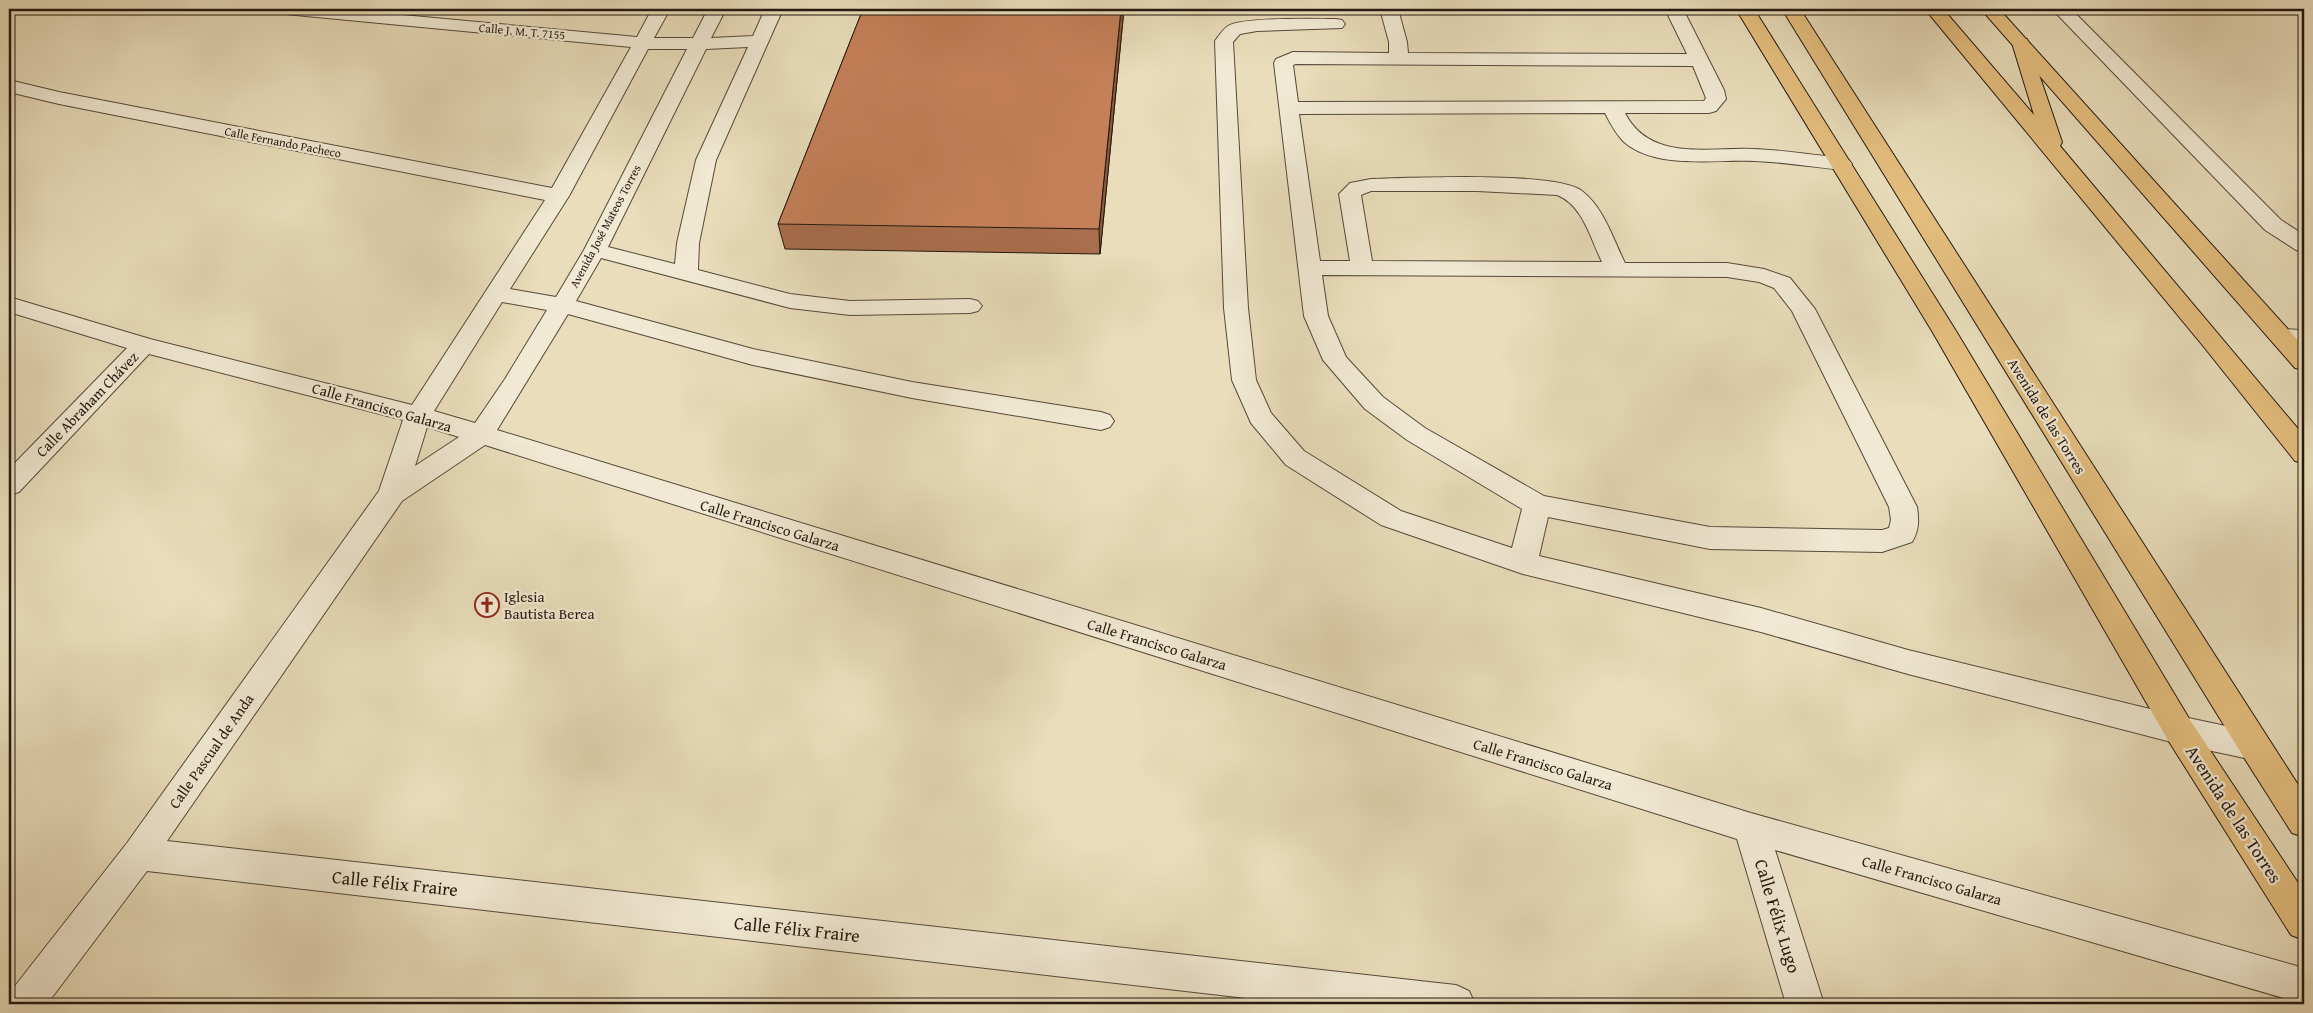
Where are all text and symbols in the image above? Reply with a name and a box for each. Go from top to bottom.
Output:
street label: Calle J. M. T. 7155 [478,19,566,43]
street label: Calle Fernando Pacheco [223,122,343,162]
street label: Avenida José Mateos Torres [565,161,645,291]
street label: Calle Abraham Chávez [31,346,143,461]
street label: Avenida de las Torres [2003,354,2091,478]
street label: Calle Francisco Galarza [310,377,454,437]
street label: Calle Francisco Galarza [698,494,842,556]
place label: Iglesia Bautista Berea [504,586,594,624]
church icon: Iglesia Bautista Berea [474,592,500,618]
street label: Calle Francisco Galarza [1085,613,1229,675]
street label: Calle Pascual de Anda [164,689,258,813]
street label: Calle Francisco Galarza [1471,733,1615,795]
street label: Avenida de las Torres [2179,740,2289,888]
street label: Calle Francisco Galarza [1860,850,2004,910]
street label: Calle Félix Lugo [1748,856,1808,976]
street label: Calle Félix Fraire [331,863,459,903]
street label: Calle Félix Fraire [733,909,861,949]

